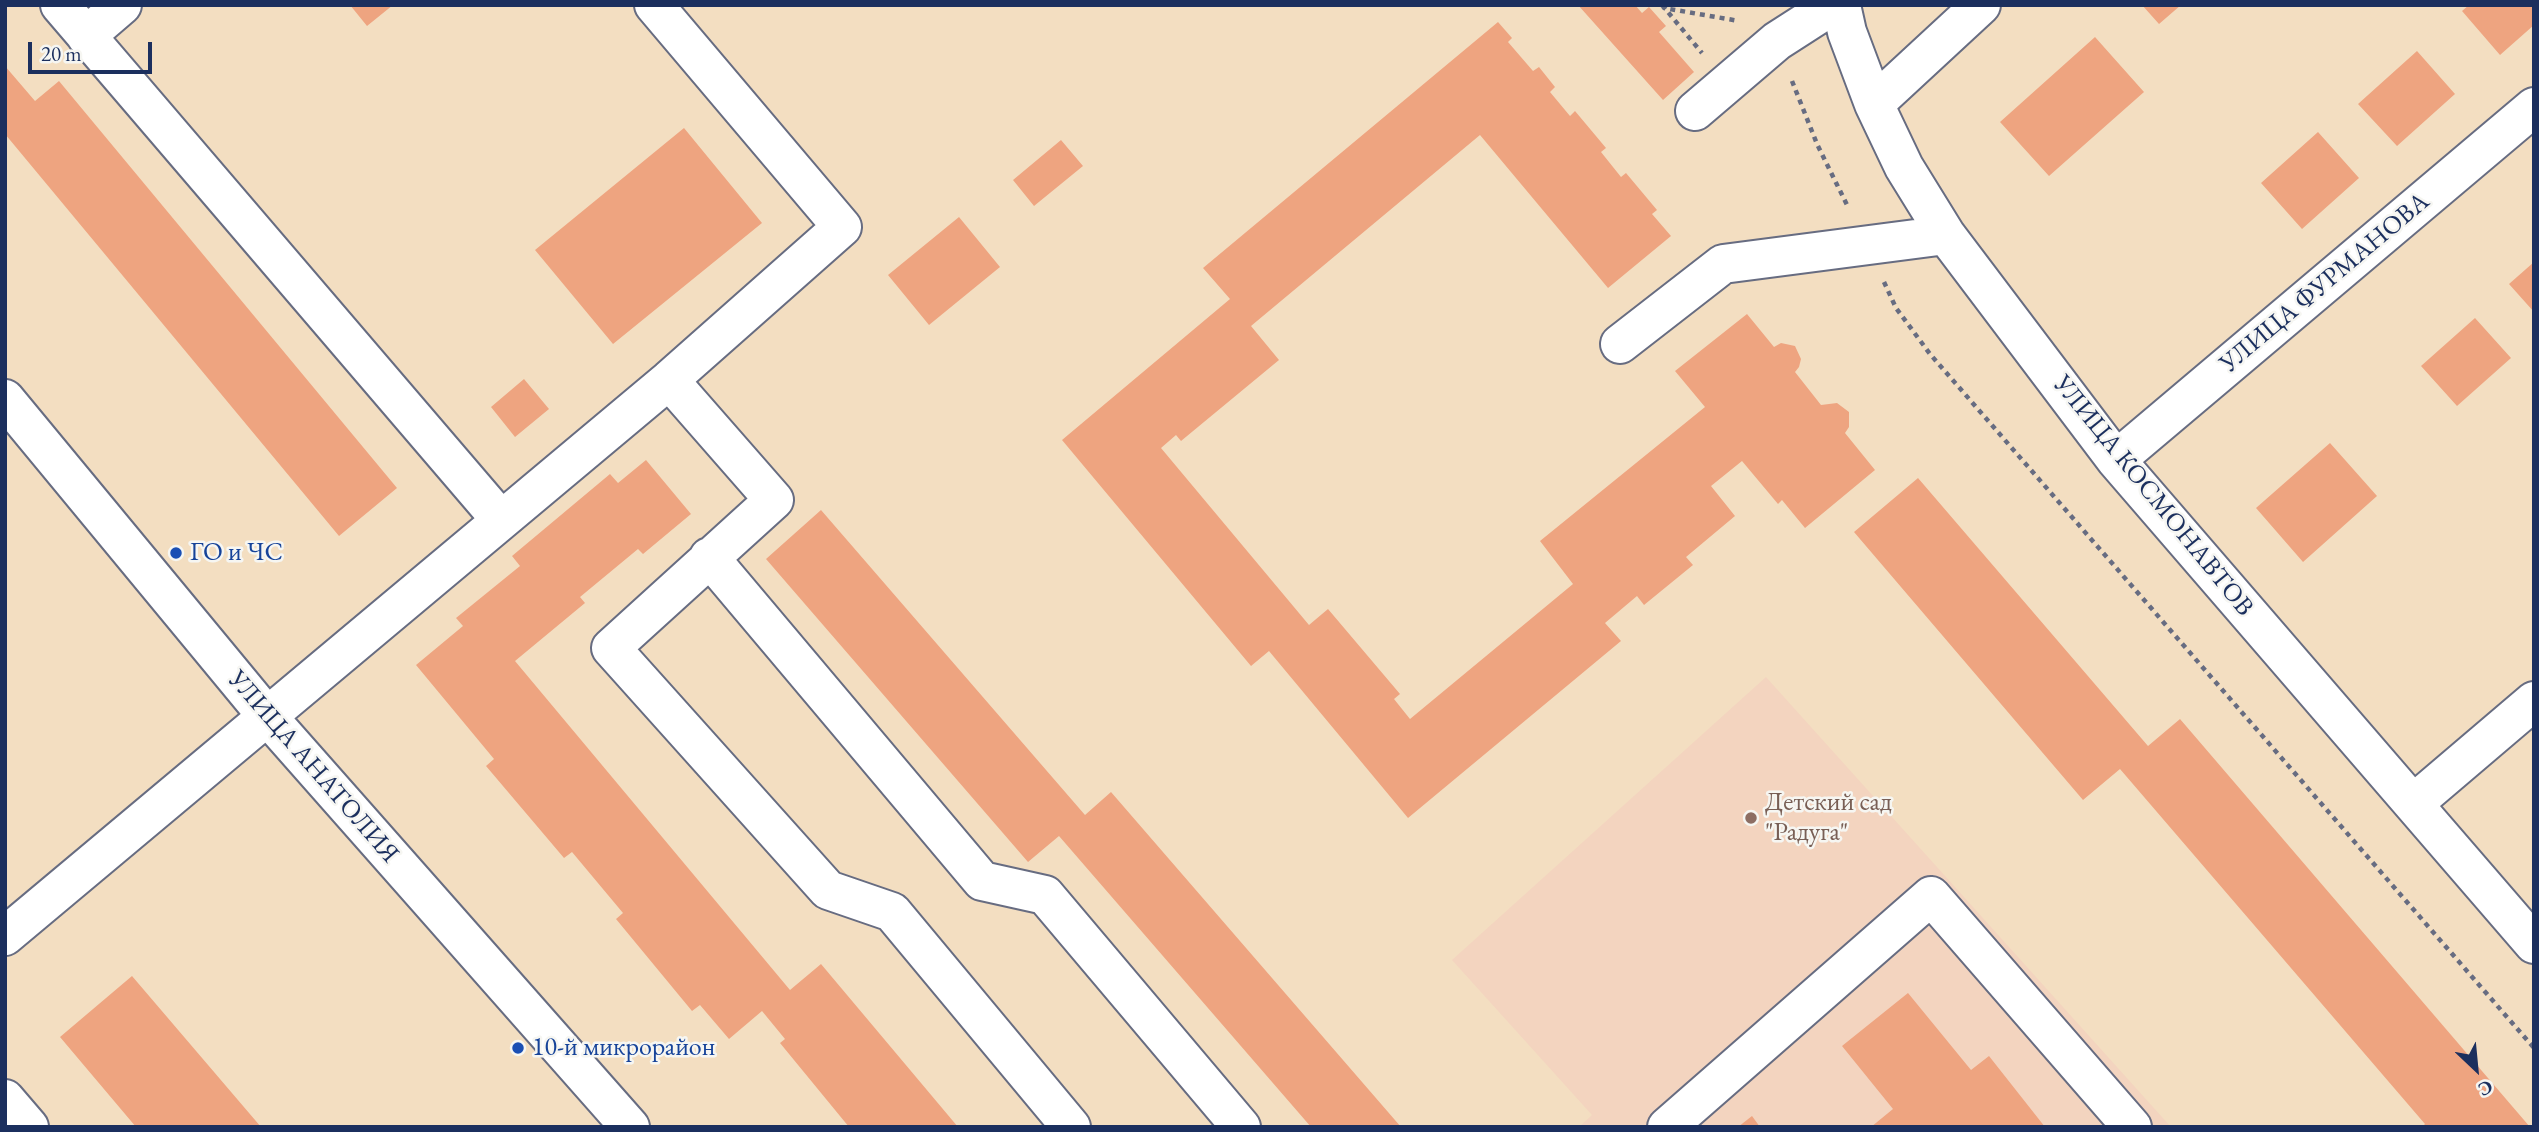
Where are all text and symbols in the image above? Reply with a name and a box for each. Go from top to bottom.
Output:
scale bar [32,28,156,72]
text: 20 m [41,40,82,67]
street label: УЛИЦА ФУРМАНОВА [2214,186,2436,380]
street label: УЛИЦА КОСМОНАВТОВ [2046,369,2260,623]
place label: ГО и ЧС [190,537,283,569]
marker: ГО и ЧС [168,545,184,561]
street label: УЛИЦА АНАТОЛИЯ [221,664,405,870]
place label: Детский сад "Радуга" [1765,787,1892,848]
marker: Детский сад "Радуга" [1743,810,1759,826]
place label: 10-й микрорайон [532,1032,715,1064]
north arrow [2441,1034,2511,1104]
marker: 10-й микрорайон [510,1040,526,1056]
text: С [2474,1074,2497,1103]

